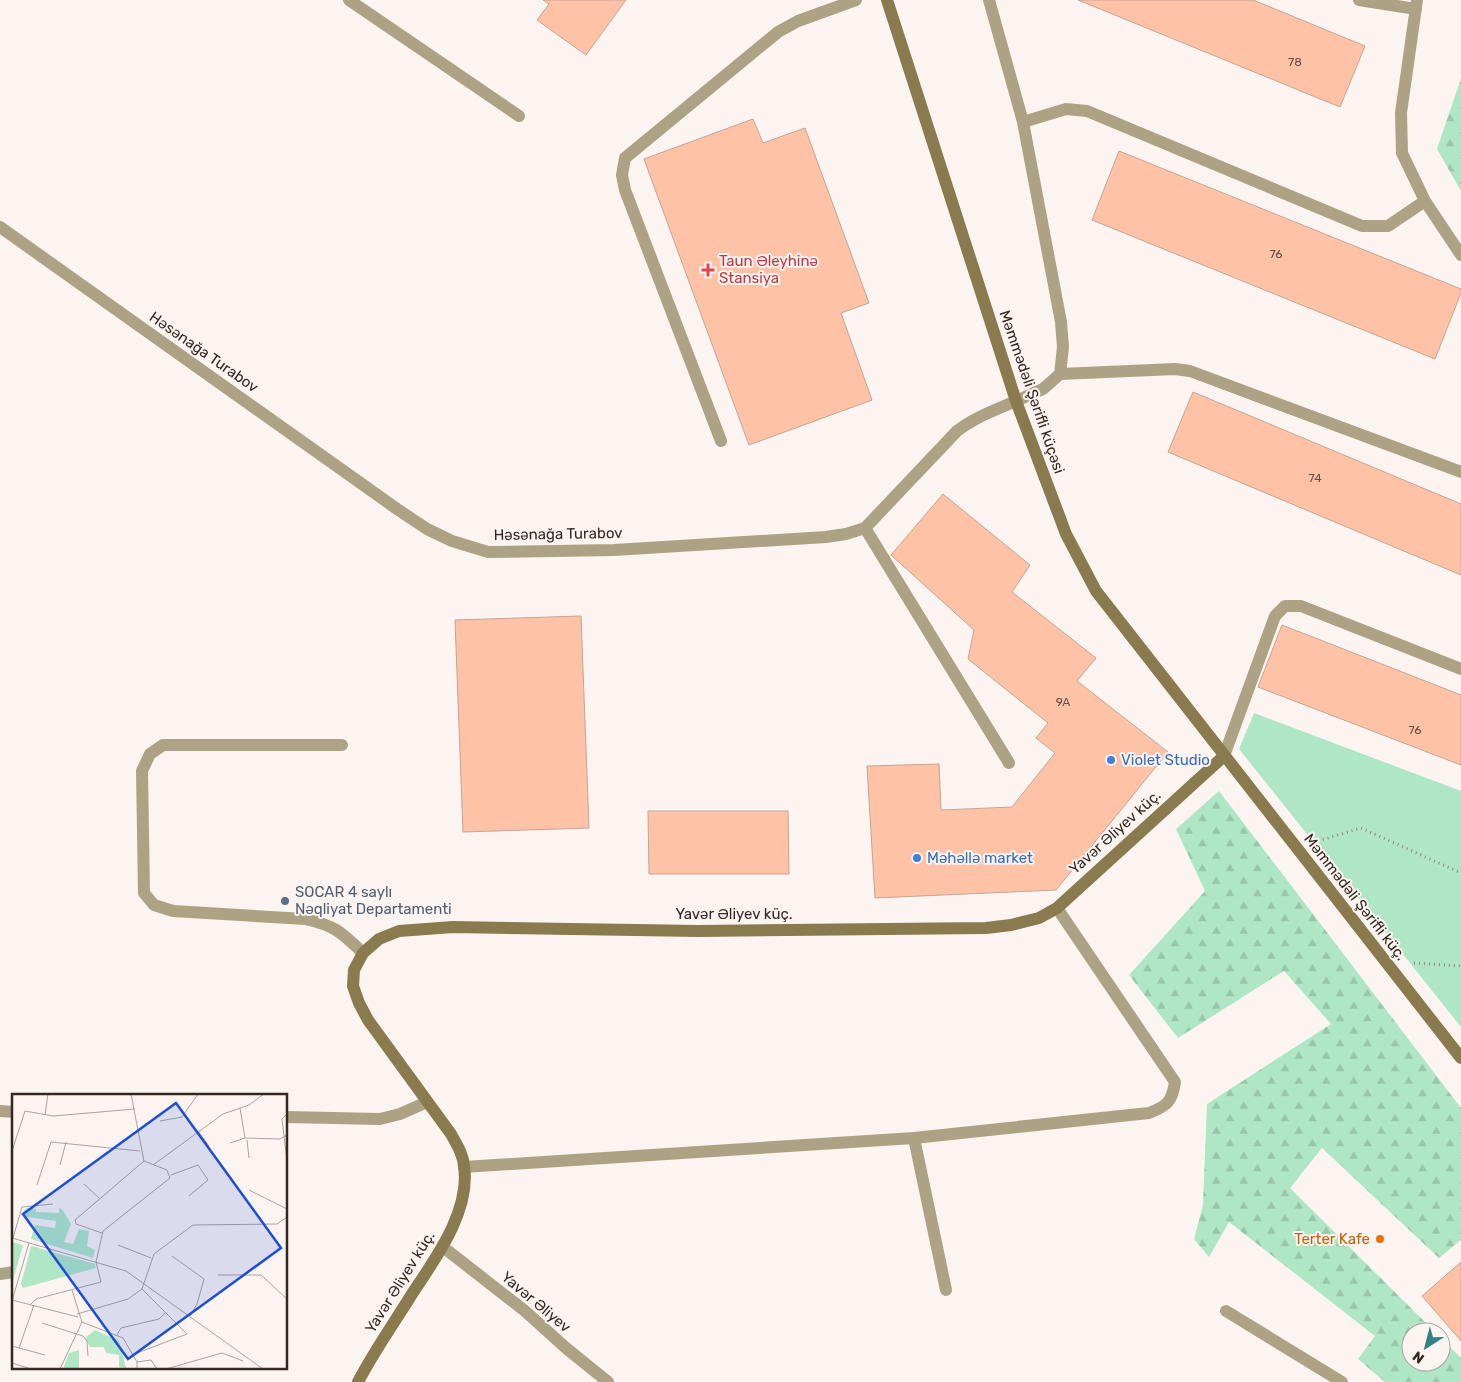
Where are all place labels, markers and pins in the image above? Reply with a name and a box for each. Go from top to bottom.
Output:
place label: Taun Əleyhinə Stansiya [719,252,818,287]
marker: Taun Əleyhinə Stansiya [701,263,715,277]
place label: Violet Studio [1121,751,1210,769]
marker: Violet Studio [1105,754,1117,766]
place label: Məhəllə market [927,849,1033,867]
marker: Məhəllə market [911,852,923,864]
place label: SOCAR 4 saylı Nəqliyat Departamenti [295,883,452,918]
marker: SOCAR 4 saylı Nəqliyat Departamenti [279,895,291,907]
place label: Terter Kafe [1294,1230,1370,1248]
marker: Terter Kafe [1374,1233,1386,1245]

